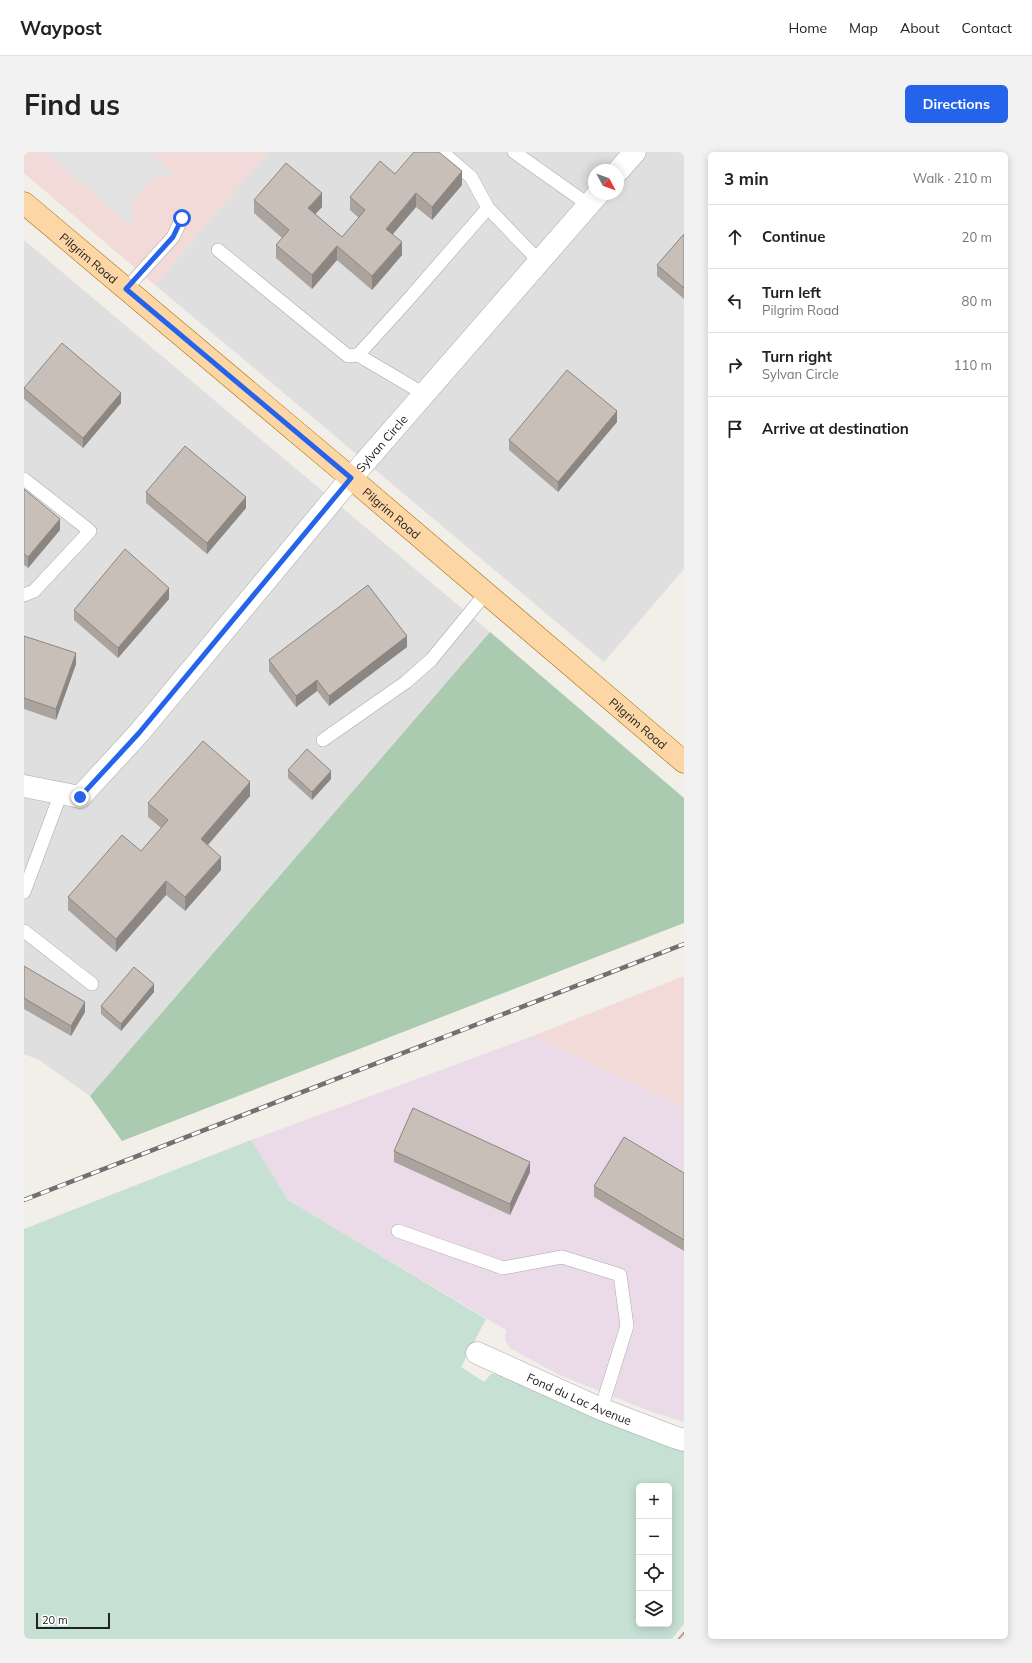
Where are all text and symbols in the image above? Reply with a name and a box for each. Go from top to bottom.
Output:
text: Waypost [20,16,102,40]
text: Home [788,19,827,37]
text: Map [849,19,878,37]
text: About [900,19,940,37]
text: Contact [962,19,1012,37]
button: Directions [905,85,1008,123]
text: Find us [24,87,120,122]
north arrow [588,164,624,200]
text: 3 min [724,168,769,189]
text: Walk · 210 m [913,170,992,186]
route start [173,209,191,227]
icon: ahead [724,226,746,248]
text: Continue [762,227,825,246]
street label: Pilgrim Road [57,229,121,286]
text: 20 m [962,229,992,245]
text: Turn left [762,283,821,302]
icon: left [724,290,746,312]
text: 80 m [962,293,992,309]
text: Pilgrim Road [762,302,839,318]
text: Turn right [762,347,832,366]
icon: right [724,354,746,376]
text: 110 m [954,357,992,373]
text: Sylvan Circle [762,366,839,382]
street label: Sylvan Circle [352,411,410,475]
icon: arrive [724,418,746,440]
text: Arrive at destination [762,419,909,438]
street label: Pilgrim Road [360,484,424,542]
street label: Pilgrim Road [606,694,670,752]
route end [71,788,89,806]
street label: Fond du Lac Avenue [525,1369,634,1428]
map controls [636,1483,672,1627]
button: + [636,1483,672,1519]
button: − [636,1519,672,1555]
button: locate [636,1555,672,1591]
button: layers [636,1591,672,1627]
scale bar [36,1611,110,1630]
text: 20 m [42,1613,68,1627]

